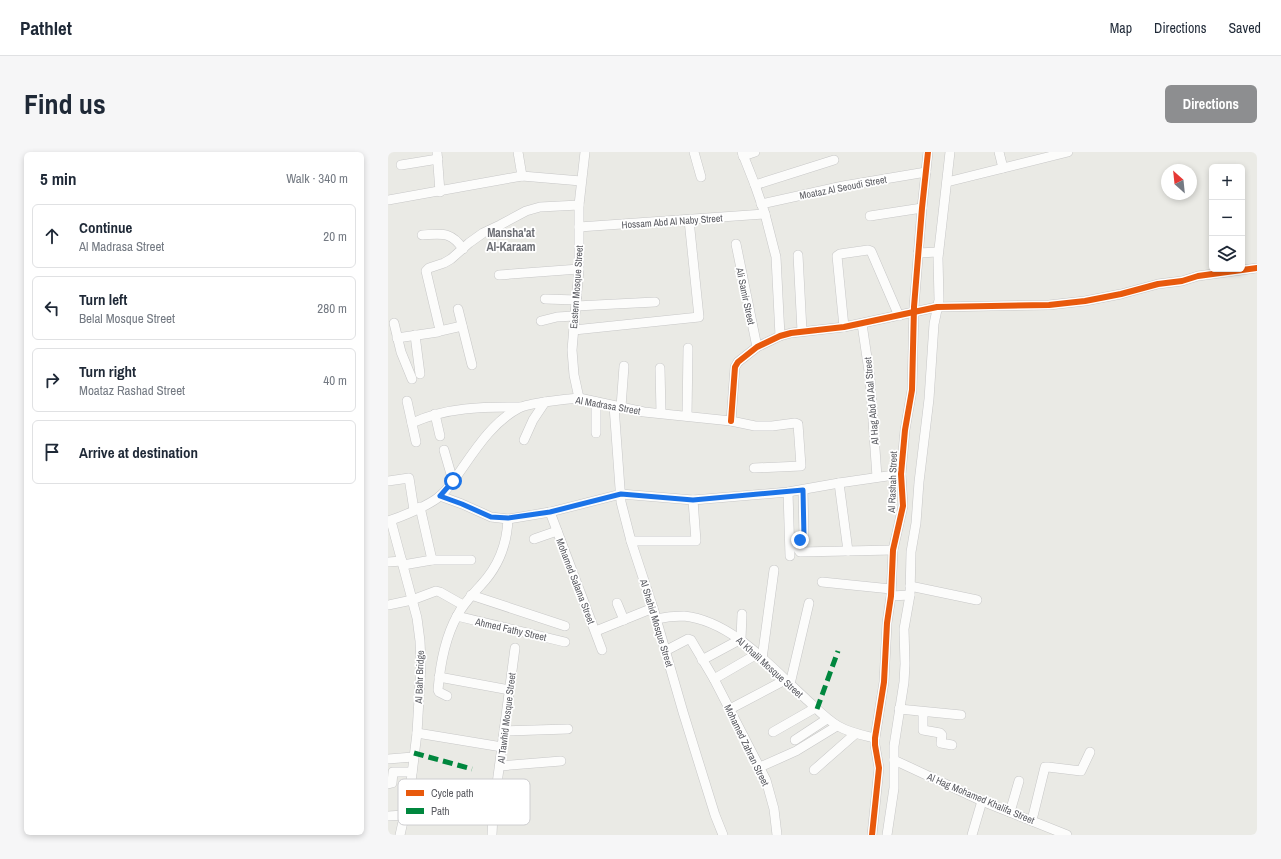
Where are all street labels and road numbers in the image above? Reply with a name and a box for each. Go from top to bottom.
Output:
street label: Moataz Al Seoudi Street [798,173,888,202]
street label: Hossam Abd Al Naby Street [621,211,724,232]
street label: Eastern Mosque Street [567,244,586,329]
street label: Ali Samir Street [733,265,758,326]
street label: Al Hag Abd Al Aal Street [861,356,882,446]
street label: Al Madrasa Street [573,393,642,418]
street label: Al Rashah Street [885,450,900,514]
street label: Mohamed Salama Street [553,537,598,627]
street label: Al Shahid Mosque Street [637,577,676,669]
street label: Ahmed Fathy Street [473,615,548,644]
street label: Al Khalil Mosque Street [733,633,806,701]
street label: Al Bahr Bridge [412,650,427,705]
street label: Al Tawhid Mosque Street [494,671,519,765]
street label: Mohamed Zahran Street [721,702,772,789]
street label: Al Hag Mohamed Khalifa Street [924,770,1037,827]

